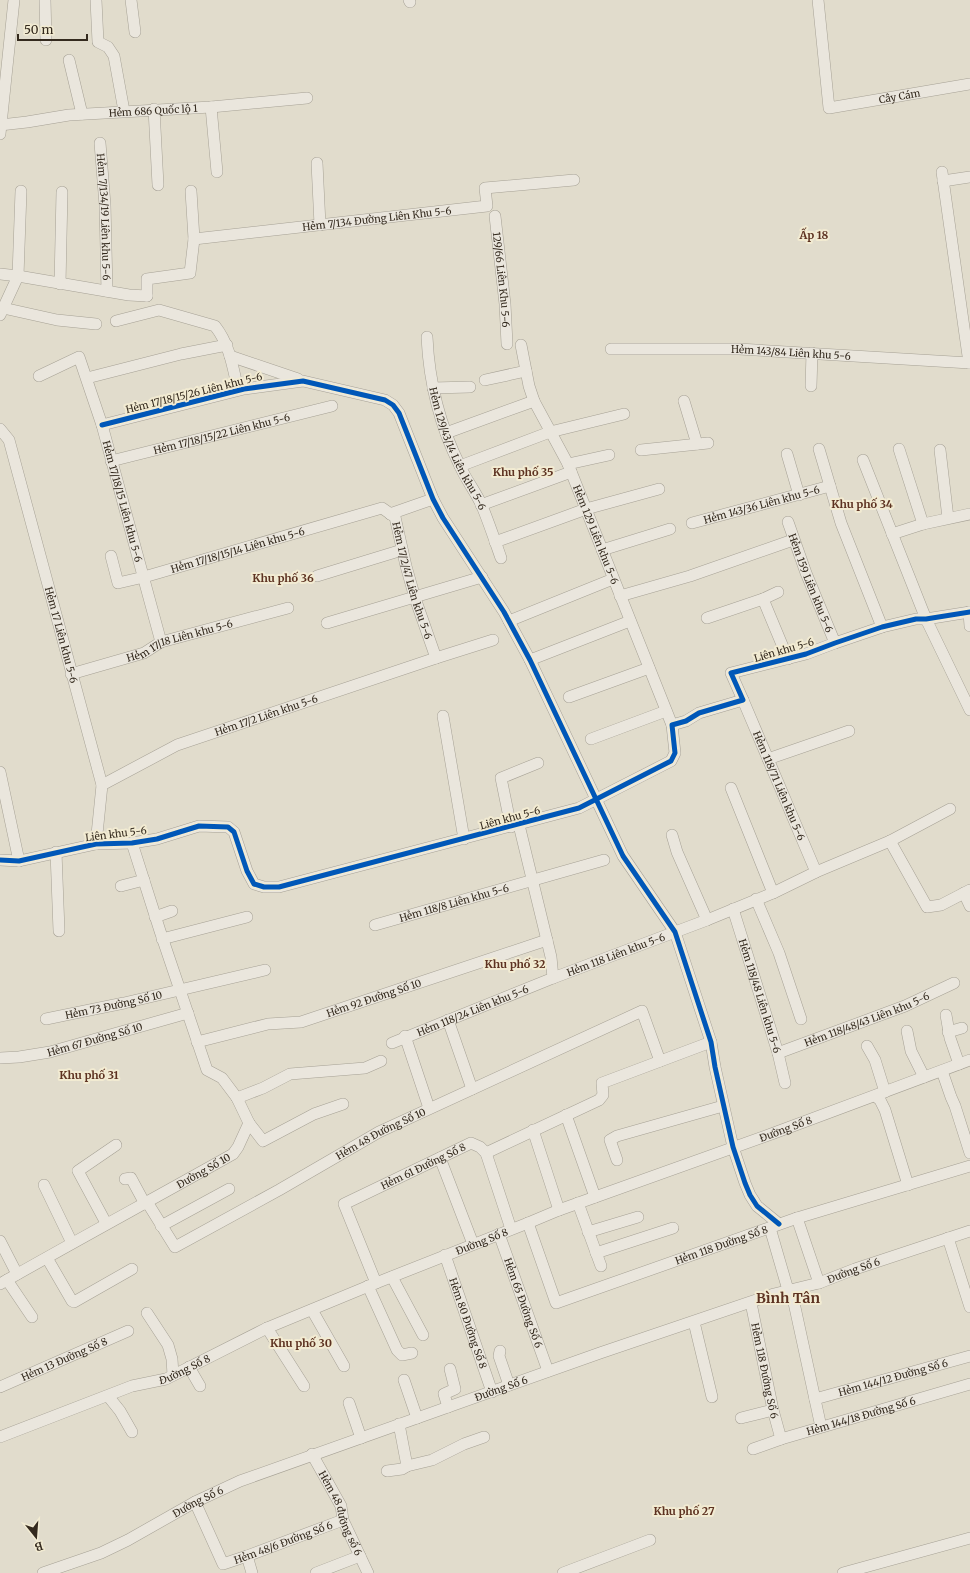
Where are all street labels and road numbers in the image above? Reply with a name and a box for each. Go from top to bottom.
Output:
street label: Cây Cám [878,86,921,106]
street label: Hẻm 686 Quốc lộ 1 [108,101,198,119]
street label: Hẻm 7/134/19 Liên khu 5-6 [94,153,113,281]
street label: Hẻm 7/134 Đường Liên Khu 5-6 [302,204,452,233]
street label: 129/66 Liên Khu 5-6 [490,231,513,328]
street label: Hẻm 143/84 Liên khu 5-6 [731,343,851,362]
street label: Hẻm 17/18/15/26 Liên khu 5-6 [124,370,264,416]
street label: Hẻm 129/43/14 Liên khu 5-6 [427,386,489,512]
street label: Hẻm 17/18/15/22 Liên khu 5-6 [152,410,291,457]
street label: Hẻm 17/18/15 Liên khu 5-6 [100,439,145,563]
street label: Hẻm 129 Liên khu 5-6 [570,483,622,586]
street label: Hẻm 143/36 Liên khu 5-6 [702,483,821,526]
street label: Hẻm 17/2/47 Liên khu 5-6 [390,520,435,641]
street label: Hẻm 17/18/15/14 Liên khu 5-6 [169,524,306,575]
street label: Hẻm 159 Liên khu 5-6 [786,531,836,634]
street label: Hẻm 17 Liên khu 5-6 [42,585,81,684]
street label: Hẻm 17/18 Liên khu 5-6 [125,617,234,664]
street label: Liên khu 5-6 [753,635,815,665]
street label: Hẻm 17/2 Liên khu 5-6 [213,692,319,738]
street label: Hẻm 118/71 Liên khu 5-6 [750,729,808,842]
street label: Liên khu 5-6 [478,804,542,832]
street label: Liên khu 5-6 [85,824,147,844]
street label: Hẻm 118/8 Liên khu 5-6 [398,881,510,924]
street label: Hẻm 118 Liên khu 5-6 [565,930,667,979]
street label: Hẻm 118/48 Liên khu 5-6 [736,937,784,1055]
street label: Hẻm 92 Đường Số 10 [325,976,423,1020]
street label: Hẻm 118/24 Liên khu 5-6 [415,982,530,1039]
street label: Hẻm 73 Đường Số 10 [64,988,163,1021]
street label: Hẻm 118/48/43 Liên khu 5-6 [802,989,931,1049]
street label: Hẻm 67 Đường Số 10 [46,1020,144,1059]
street label: Hẻm 48 Đường Số 10 [333,1105,428,1162]
street label: Đường Số 8 [757,1113,814,1144]
street label: Hẻm 61 Đường Số 8 [378,1140,468,1192]
street label: Đường Số 10 [174,1150,233,1191]
street label: Hẻm 118 Đường Số 8 [673,1222,769,1267]
street label: Đường Số 8 [454,1225,510,1257]
street label: Đường Số 6 [825,1255,882,1286]
street label: Hẻm 65 Đường Số 6 [502,1256,546,1349]
street label: Hẻm 80 Đường Số 8 [447,1276,490,1370]
street label: Hẻm 118 Đường Số 6 [749,1322,782,1420]
street label: Hẻm 13 Đường Số 8 [19,1334,109,1384]
street label: Đường Số 8 [158,1351,212,1387]
street label: Hẻm 144/12 Đường Số 6 [837,1356,949,1399]
street label: Đường Số 6 [473,1373,529,1404]
street label: Hẻm 144/18 Đường Số 6 [805,1394,917,1438]
street label: Hẻm 48 đường số 6 [316,1468,365,1558]
street label: Đường Số 6 [170,1483,225,1520]
street label: Hẻm 48/6 Đường Số 6 [232,1518,334,1566]

